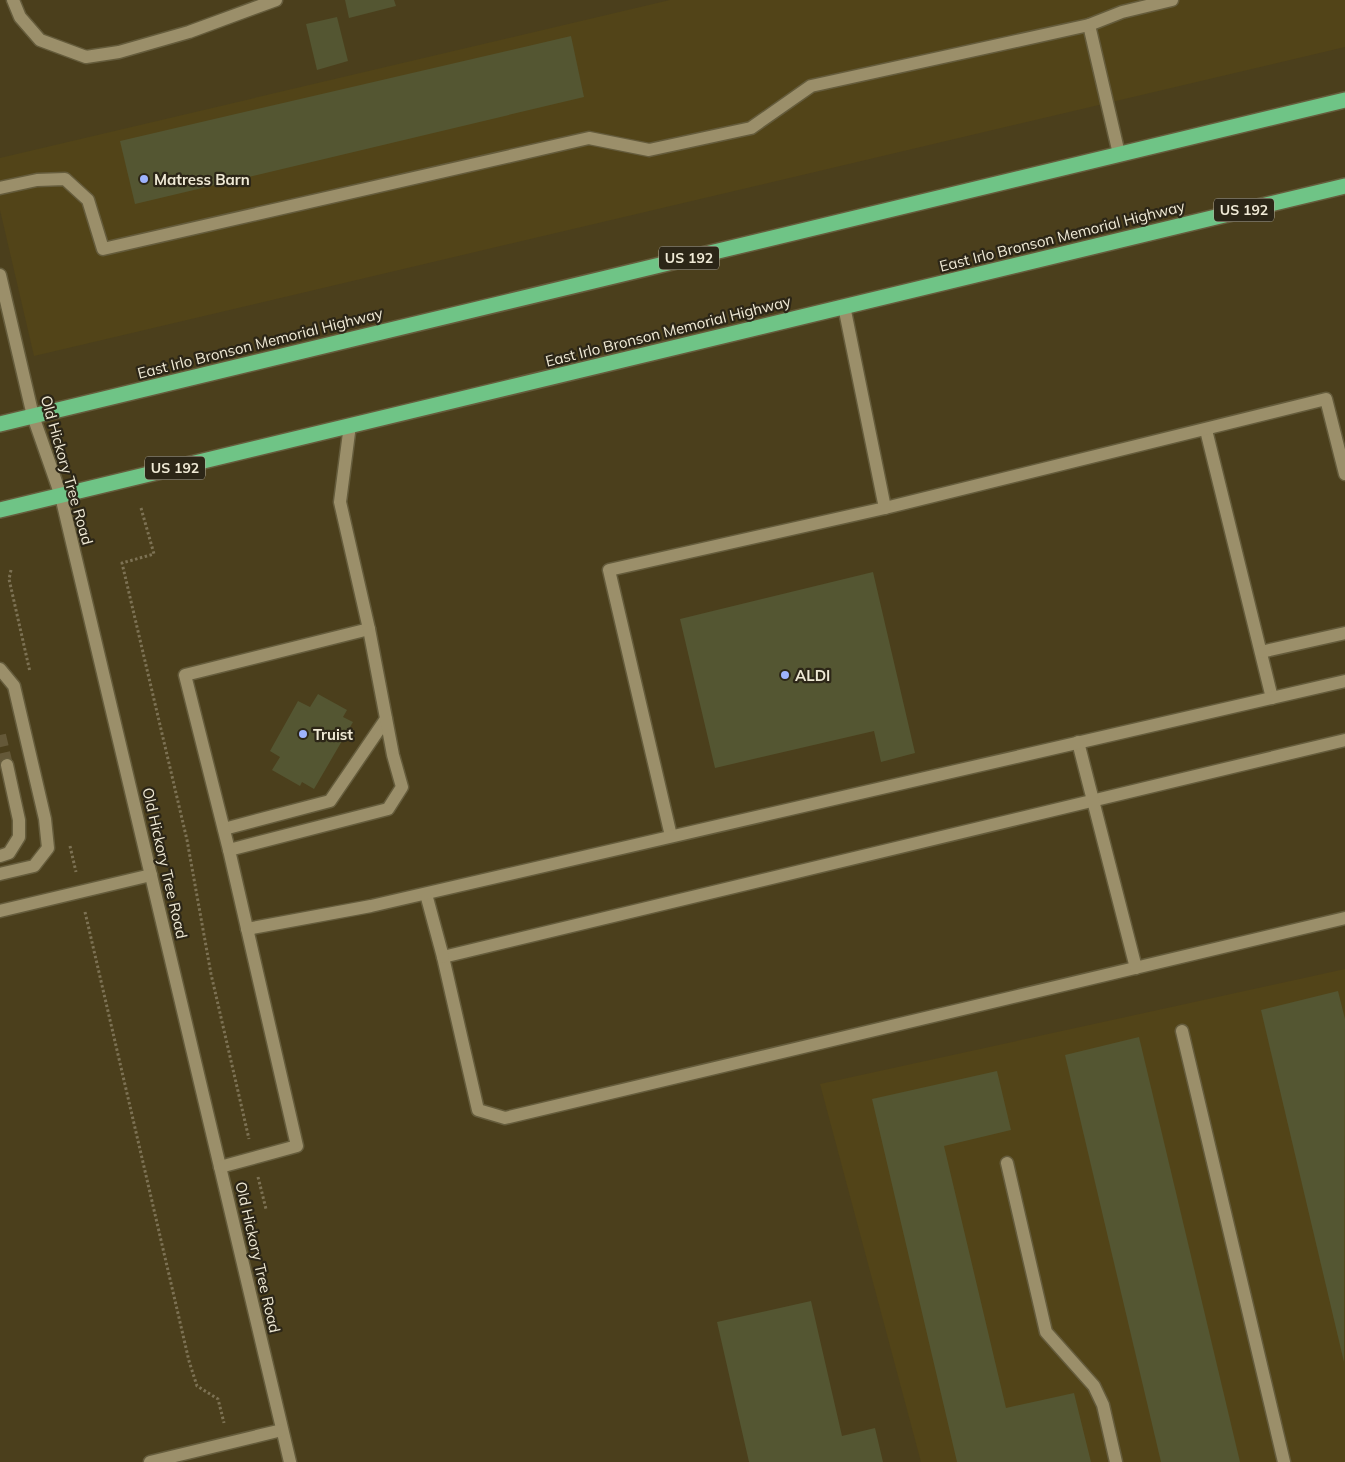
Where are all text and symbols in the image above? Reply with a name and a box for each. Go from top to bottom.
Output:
place label: Matress Barn [154,170,250,189]
marker: Matress Barn [138,173,150,185]
street label: East Irlo Bronson Memorial Highway [937,196,1187,276]
road number: US 192 [1214,198,1274,222]
road number: US 192 [659,247,719,270]
street label: East Irlo Bronson Memorial Highway [543,291,793,371]
street label: East Irlo Bronson Memorial Highway [135,303,385,383]
street label: Old Hickory Tree Road [37,393,97,547]
road number: US 192 [145,456,205,479]
place label: ALDI [795,666,830,685]
marker: ALDI [779,669,791,681]
place label: Truist [313,725,353,744]
marker: Truist [297,728,309,740]
street label: Old Hickory Tree Road [138,785,192,941]
street label: Old Hickory Tree Road [231,1179,285,1335]

